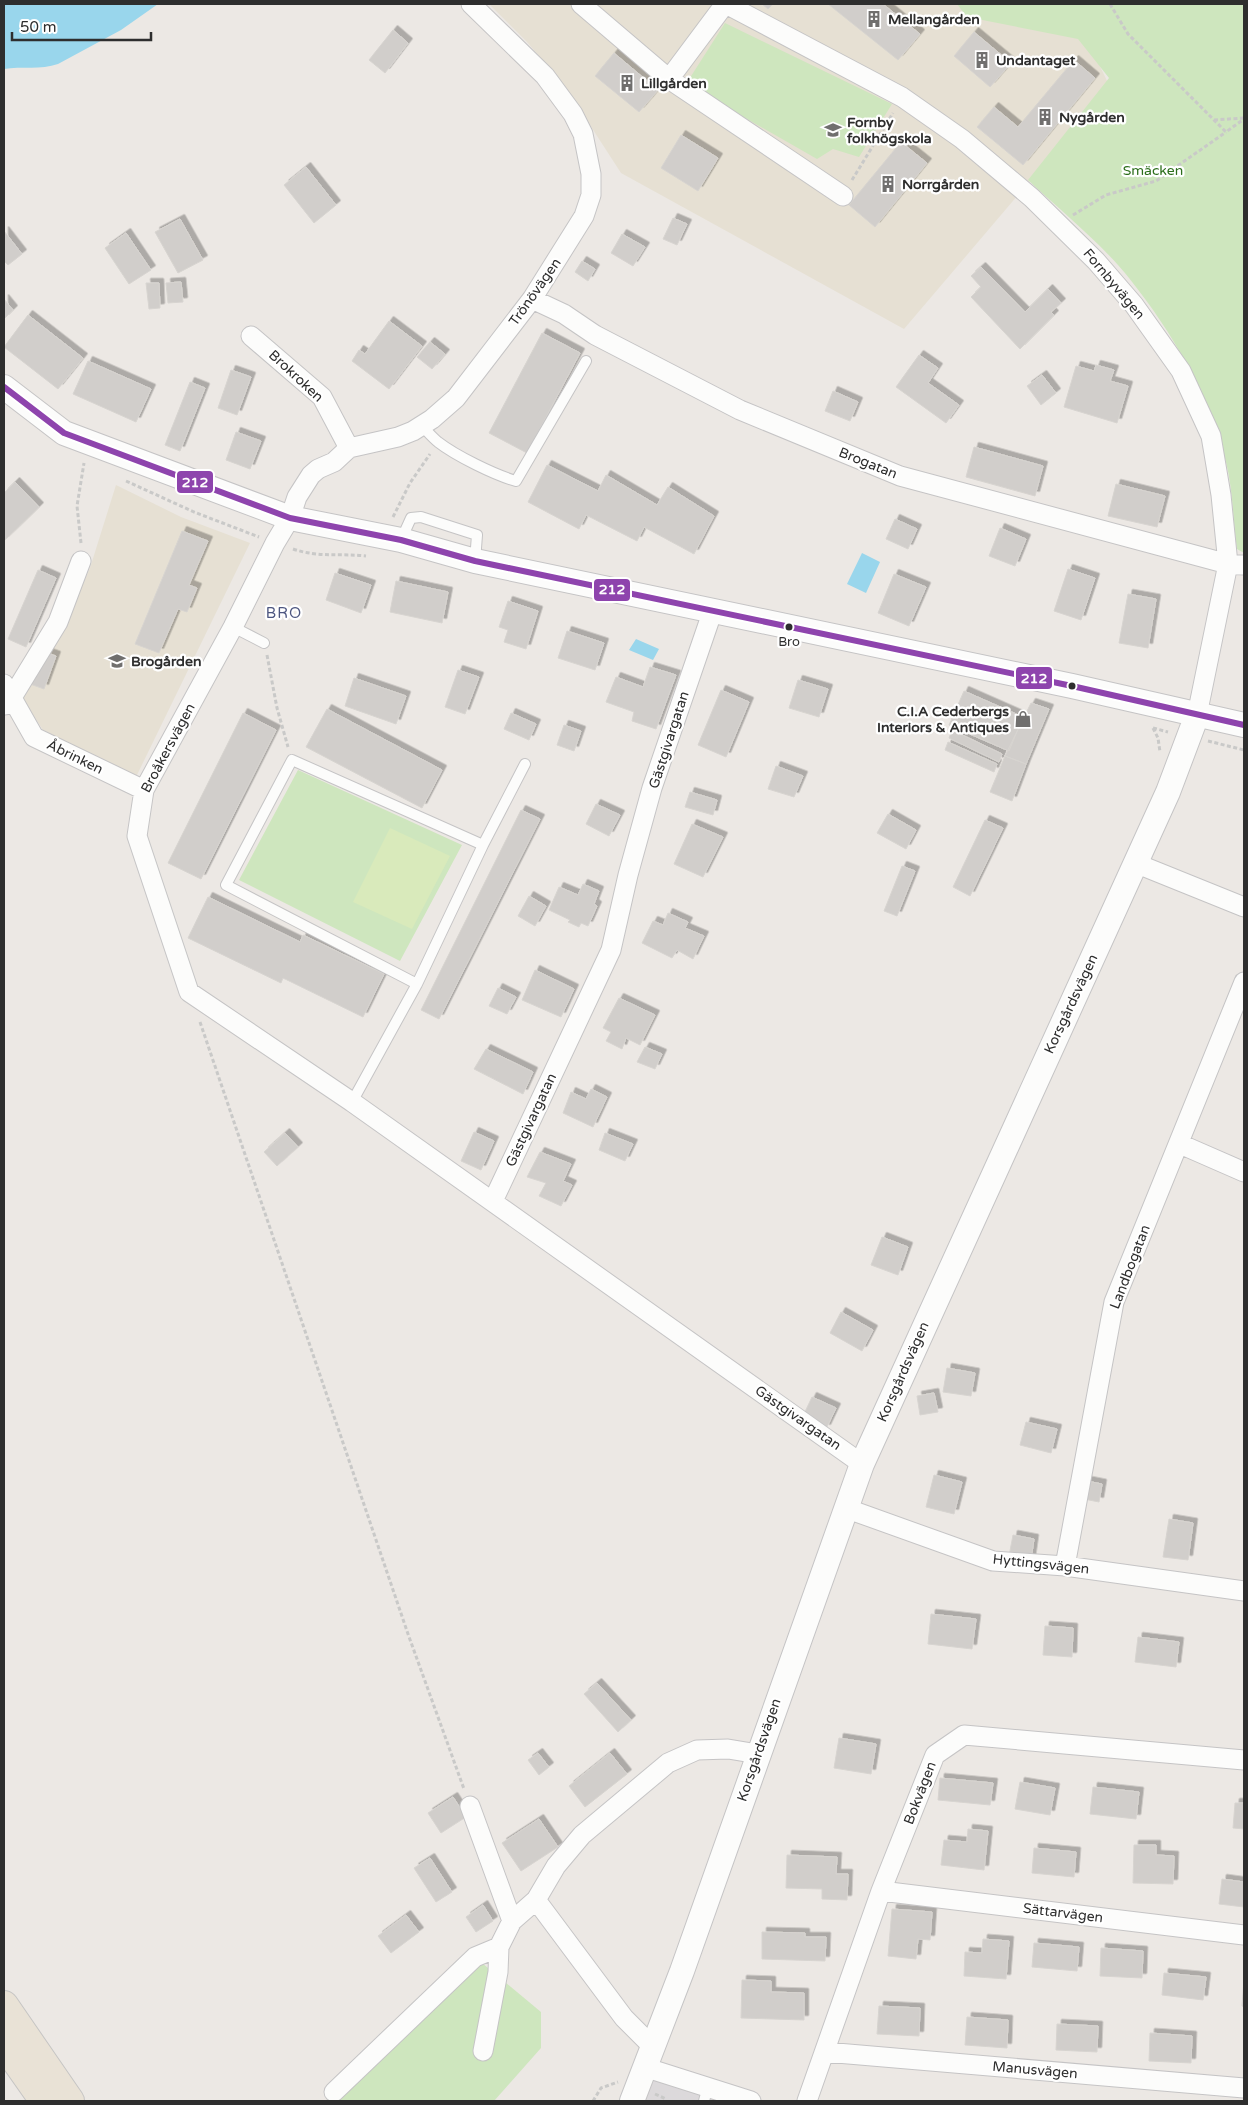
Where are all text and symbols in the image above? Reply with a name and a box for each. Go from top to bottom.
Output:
building icon: Mellangården [864,9,884,29]
scale bar [12,10,151,42]
place label: Mellangården [888,11,980,28]
text: 50 m [20,18,57,36]
building icon: Undantaget [972,50,992,70]
place label: Undantaget [996,52,1076,69]
building icon: Lillgården [617,73,637,93]
place label: Lillgården [641,75,707,92]
building icon: Nygården [1035,107,1055,127]
place label: Nygården [1059,109,1125,126]
place label: Fornby folkhögskola [846,114,932,147]
school or university icon: Fornby folkhögskola [823,120,843,140]
park label: Smäcken [1123,162,1183,179]
building icon: Norrgården [878,174,898,194]
place label: Norrgården [902,176,979,193]
street label: Fornbyvägen [1079,245,1149,323]
street label: Trönövägen [505,255,565,329]
street label: Brokroken [265,346,327,406]
street label: Brogatan [836,444,900,482]
line badge: 212 [176,470,214,494]
text: 212 [182,474,208,491]
line badge: 212 [593,578,631,602]
text: 212 [599,581,625,598]
district label: BRO [266,604,302,622]
marker: Bro [784,622,794,632]
place label: Bro [778,634,800,650]
school or university icon: Brogården [107,651,127,671]
place label: Brogården [131,653,201,670]
line badge: 212 [1015,666,1053,690]
text: 212 [1021,670,1047,687]
unlabelled marker [1067,681,1077,691]
street label: Gästgivargatan [645,689,693,791]
street label: Broåkersvägen [137,700,199,796]
place label: C.I.A Cederbergs Interiors & Antiques [877,703,1009,736]
shop icon: C.I.A Cederbergs Interiors & Antiques [1013,709,1033,729]
street label: Åbrinken [44,736,106,778]
street label: Korsgårdsvägen [1041,952,1101,1056]
street label: Gästgivargatan [502,1070,560,1170]
street label: Landbogatan [1106,1222,1154,1312]
street label: Korsgårdsvägen [873,1319,933,1425]
street label: Gästgivargatan [752,1382,844,1454]
street label: Hyttingsvägen [992,1550,1090,1578]
street label: Korsgårdsvägen [733,1696,785,1804]
street label: Bokvägen [900,1759,940,1827]
street label: Sättarvägen [1022,1900,1104,1926]
street label: Manusvägen [992,2058,1078,2082]

